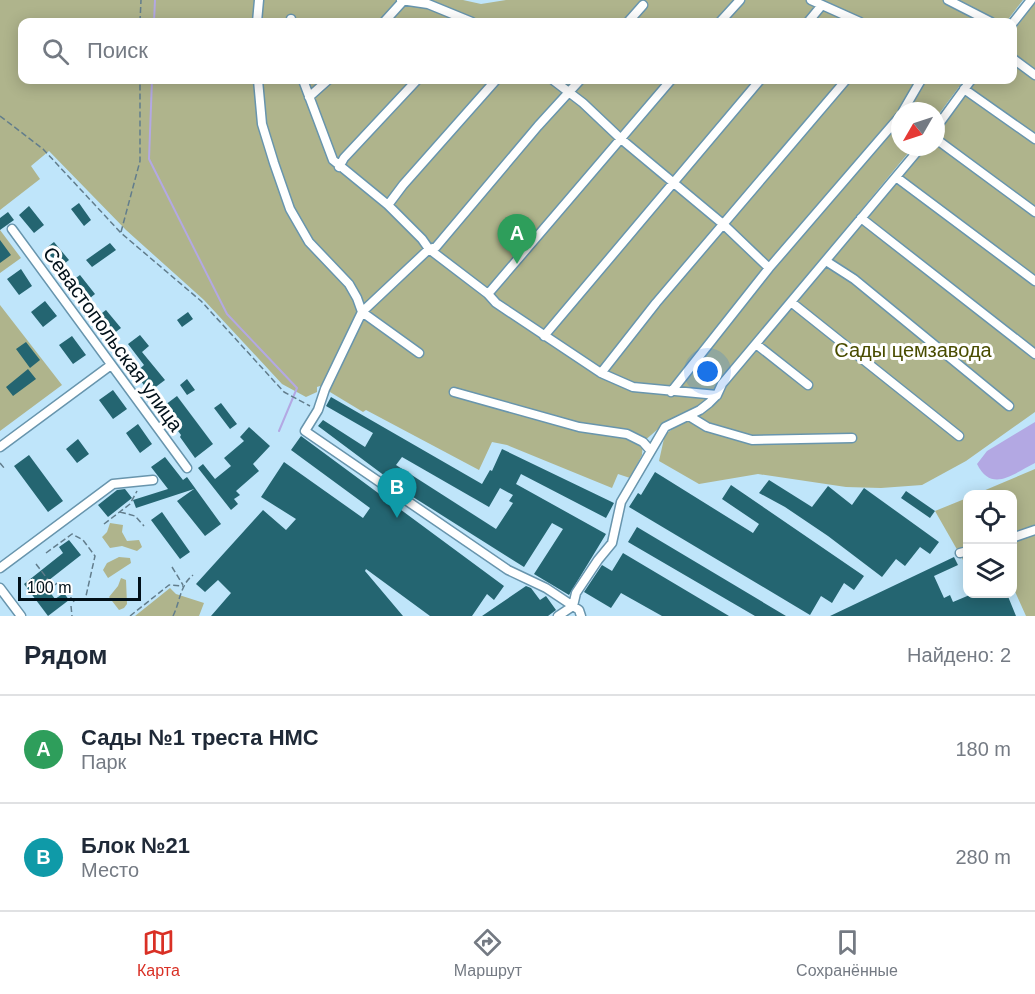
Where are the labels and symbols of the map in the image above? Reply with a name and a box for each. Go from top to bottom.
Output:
north arrow [891,102,945,156]
pin: A [498,214,536,264]
street label: Севастопольская улица [39,243,188,436]
park label: Сады цемзавода [834,339,993,361]
your location [693,357,722,386]
pin: B [378,468,416,518]
scale bar [18,574,141,602]

